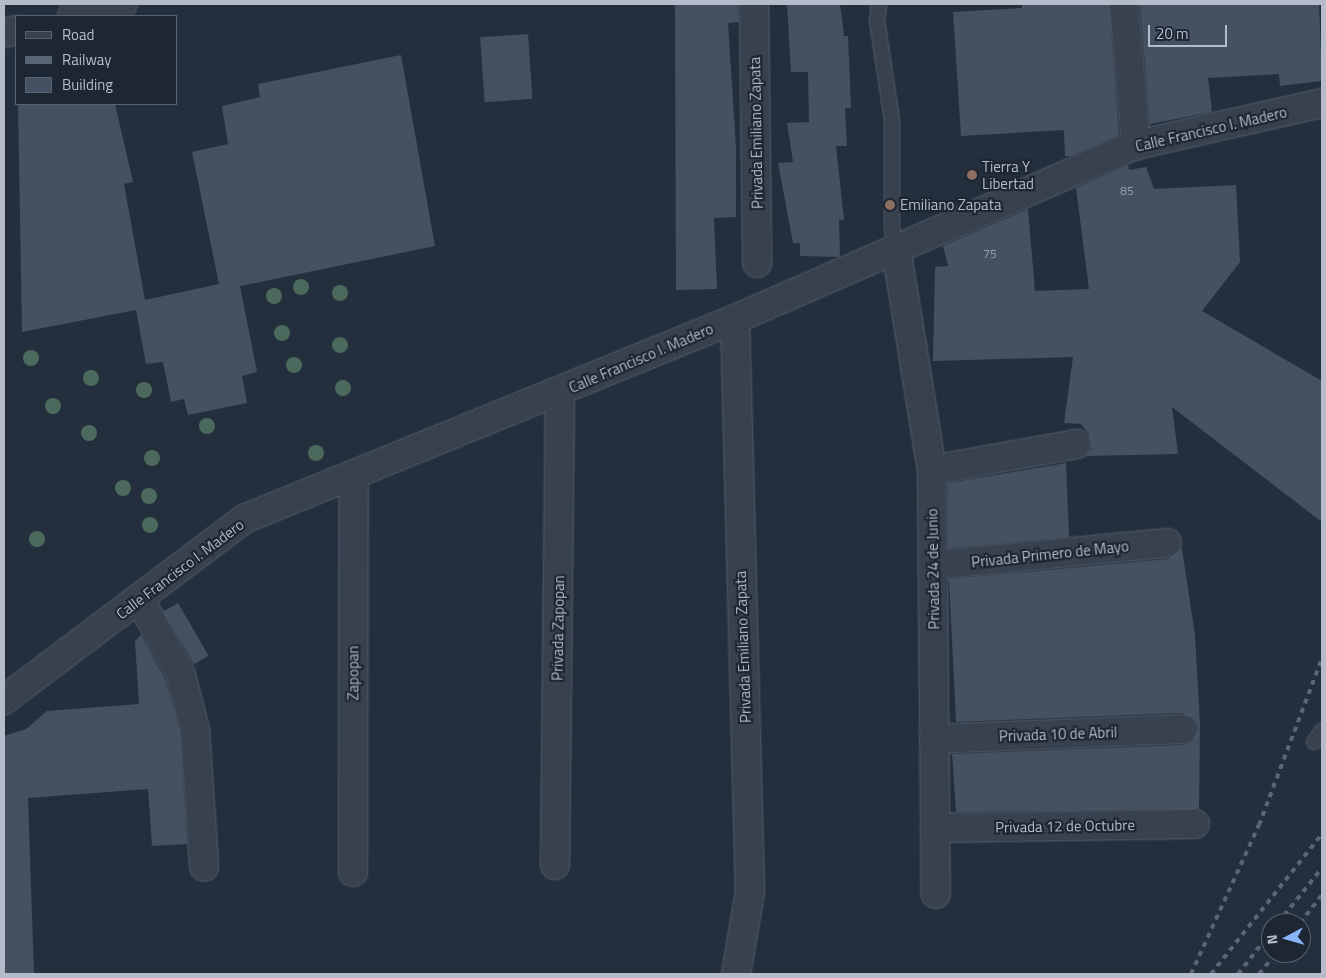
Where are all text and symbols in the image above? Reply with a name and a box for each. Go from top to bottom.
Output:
legend [15,15,178,105]
scale bar [1151,15,1230,47]
text: 20 m [1156,22,1189,45]
text: Road [62,23,94,46]
text: Railway [62,48,112,71]
street label: Privada Emiliano Zapata [746,57,766,209]
text: Building [62,73,113,96]
street label: Calle Francisco I. Madero [1133,103,1289,155]
place label: Tierra Y Libertad [982,157,1034,192]
marker: Tierra Y Libertad [966,169,978,181]
house number: 85 [1120,184,1134,198]
place label: Emiliano Zapata [900,196,1001,214]
marker: Emiliano Zapata [884,199,896,211]
house number: 75 [983,247,997,261]
street label: Calle Francisco I. Madero [566,319,716,397]
street label: Privada 24 de Junio [923,508,943,630]
street label: Calle Francisco I. Madero [113,515,247,623]
street label: Privada Primero de Mayo [970,537,1130,571]
street label: Privada Emiliano Zapata [731,571,755,723]
street label: Privada Zapopan [548,575,568,681]
street label: Zapopan [344,646,362,700]
street label: Privada 10 de Abril [999,723,1117,745]
street label: Privada 12 de Octubre [995,816,1135,836]
north arrow [1261,913,1311,963]
text: N [1261,934,1283,945]

